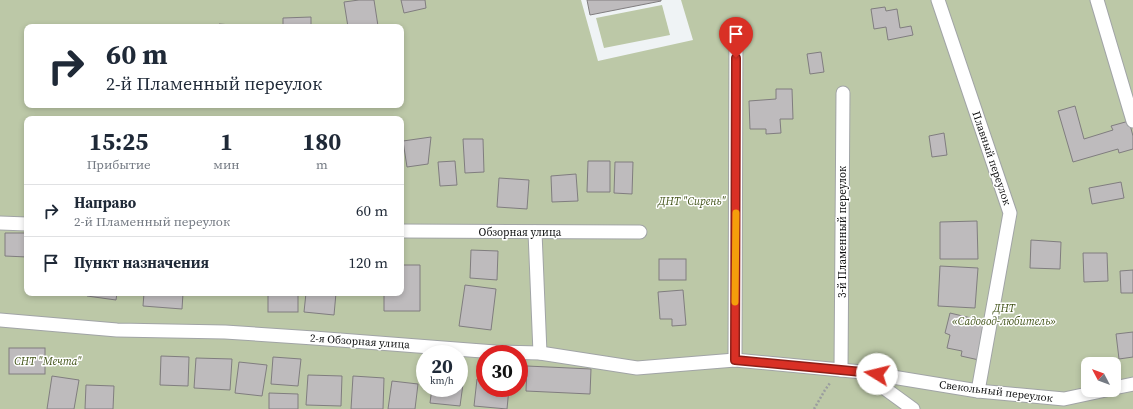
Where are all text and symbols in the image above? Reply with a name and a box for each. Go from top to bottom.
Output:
pin [719,17,753,58]
icon: arrive [725,23,747,45]
text: 60 m [106,35,168,73]
icon: right [40,40,92,92]
text: 2-й Пламенный переулок [106,71,322,96]
street label: Плавный переулок [968,109,1015,207]
text: 15:25 [89,125,148,158]
text: 1 [220,125,233,158]
text: 180 [302,125,341,158]
text: Прибытие [87,156,151,173]
text: мин [213,156,240,173]
text: m [316,156,328,173]
street label: 3-й Пламенный переулок [835,166,850,298]
text: Направо [74,192,136,213]
park label: ДНТ "Сирень" [657,194,726,209]
icon: right [40,200,62,222]
text: 60 m [356,200,388,221]
text: 2-й Пламенный переулок [74,213,230,230]
street label: Обзорная улица [479,225,562,240]
icon: arrive [40,252,62,274]
text: Пункт назначения [74,252,209,273]
text: 120 m [348,252,388,273]
park label: ДНТ «Садовод-любитель» [952,301,1056,329]
street label: 2-я Обзорная улица [310,331,411,352]
speed limit sign: 30 [476,345,528,397]
text: 20 [431,352,453,380]
position arrow [856,353,898,395]
park label: СНТ "Мечта" [14,354,82,369]
north arrow [1081,357,1121,397]
map controls [1081,357,1121,397]
text: km/h [430,374,454,387]
street label: Свекольный переулок [938,377,1054,406]

